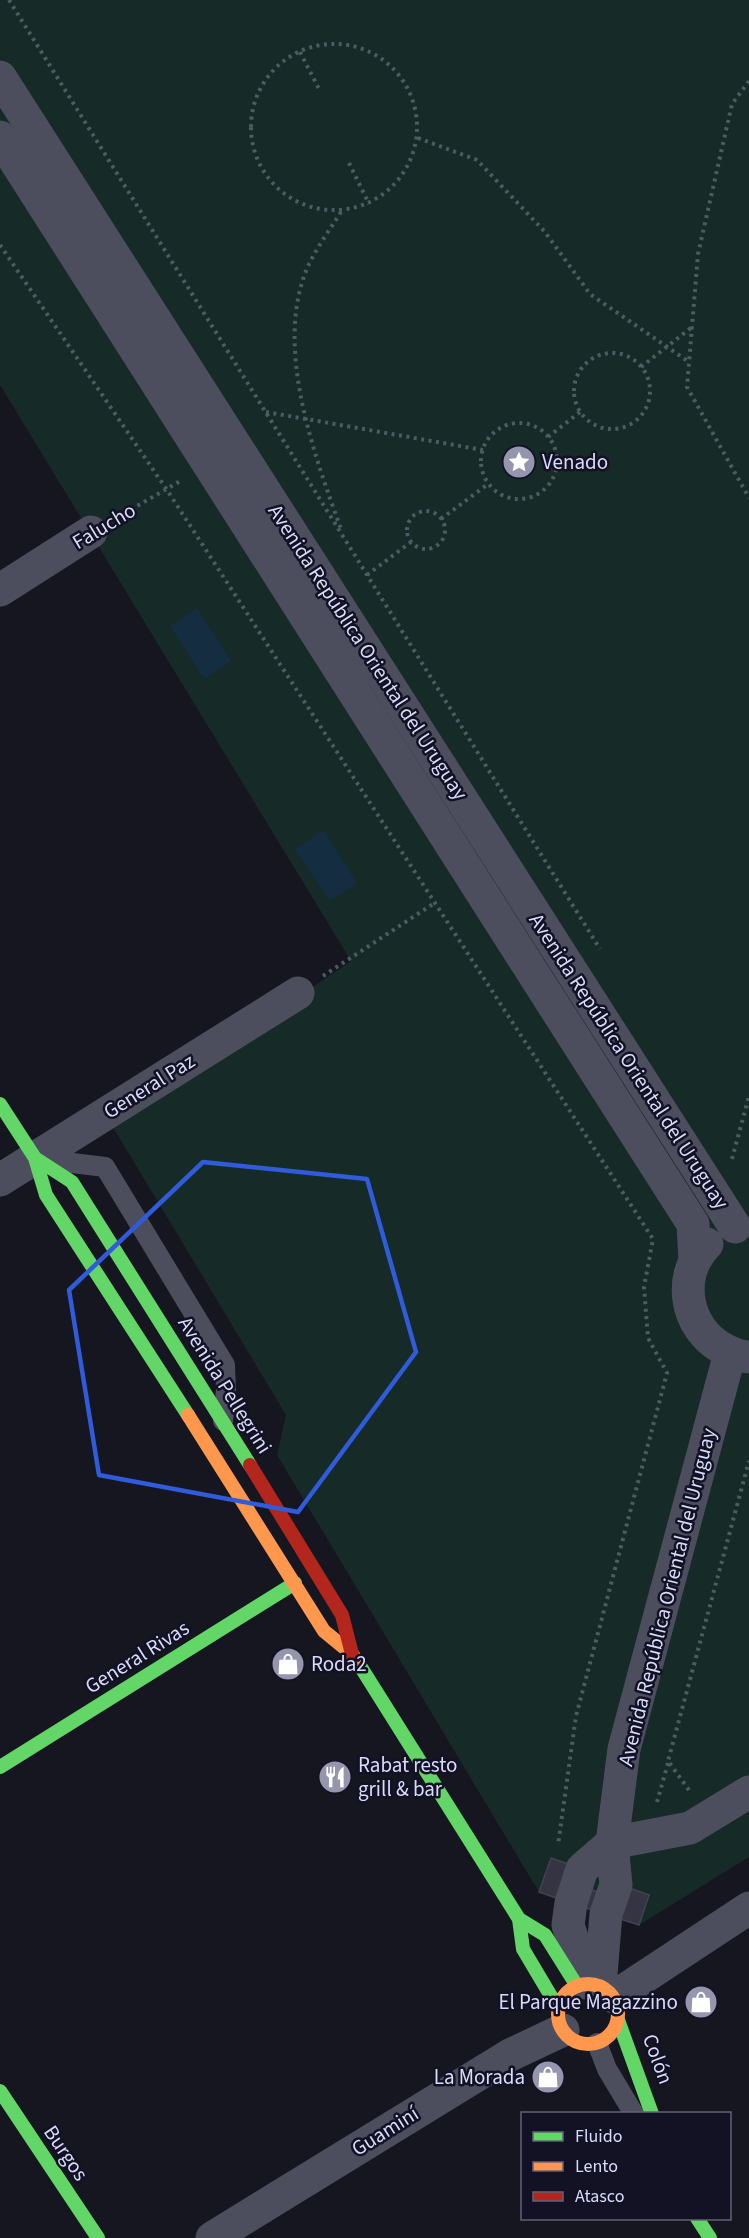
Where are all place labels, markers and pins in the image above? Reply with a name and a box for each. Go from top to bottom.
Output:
place icon: Venado [501,444,537,480]
place label: Venado [542,447,608,477]
shop icon: Roda2 [270,1646,306,1682]
place label: Roda2 [311,1649,367,1679]
place label: Rabat resto grill & bar [358,1750,457,1804]
restaurant icon: Rabat resto grill & bar [317,1759,353,1795]
shop icon: El Parque Magazzino [683,1984,719,2020]
place label: El Parque Magazzino [498,1987,678,2017]
shop icon: La Morada [530,2059,566,2095]
place label: La Morada [434,2062,525,2092]

